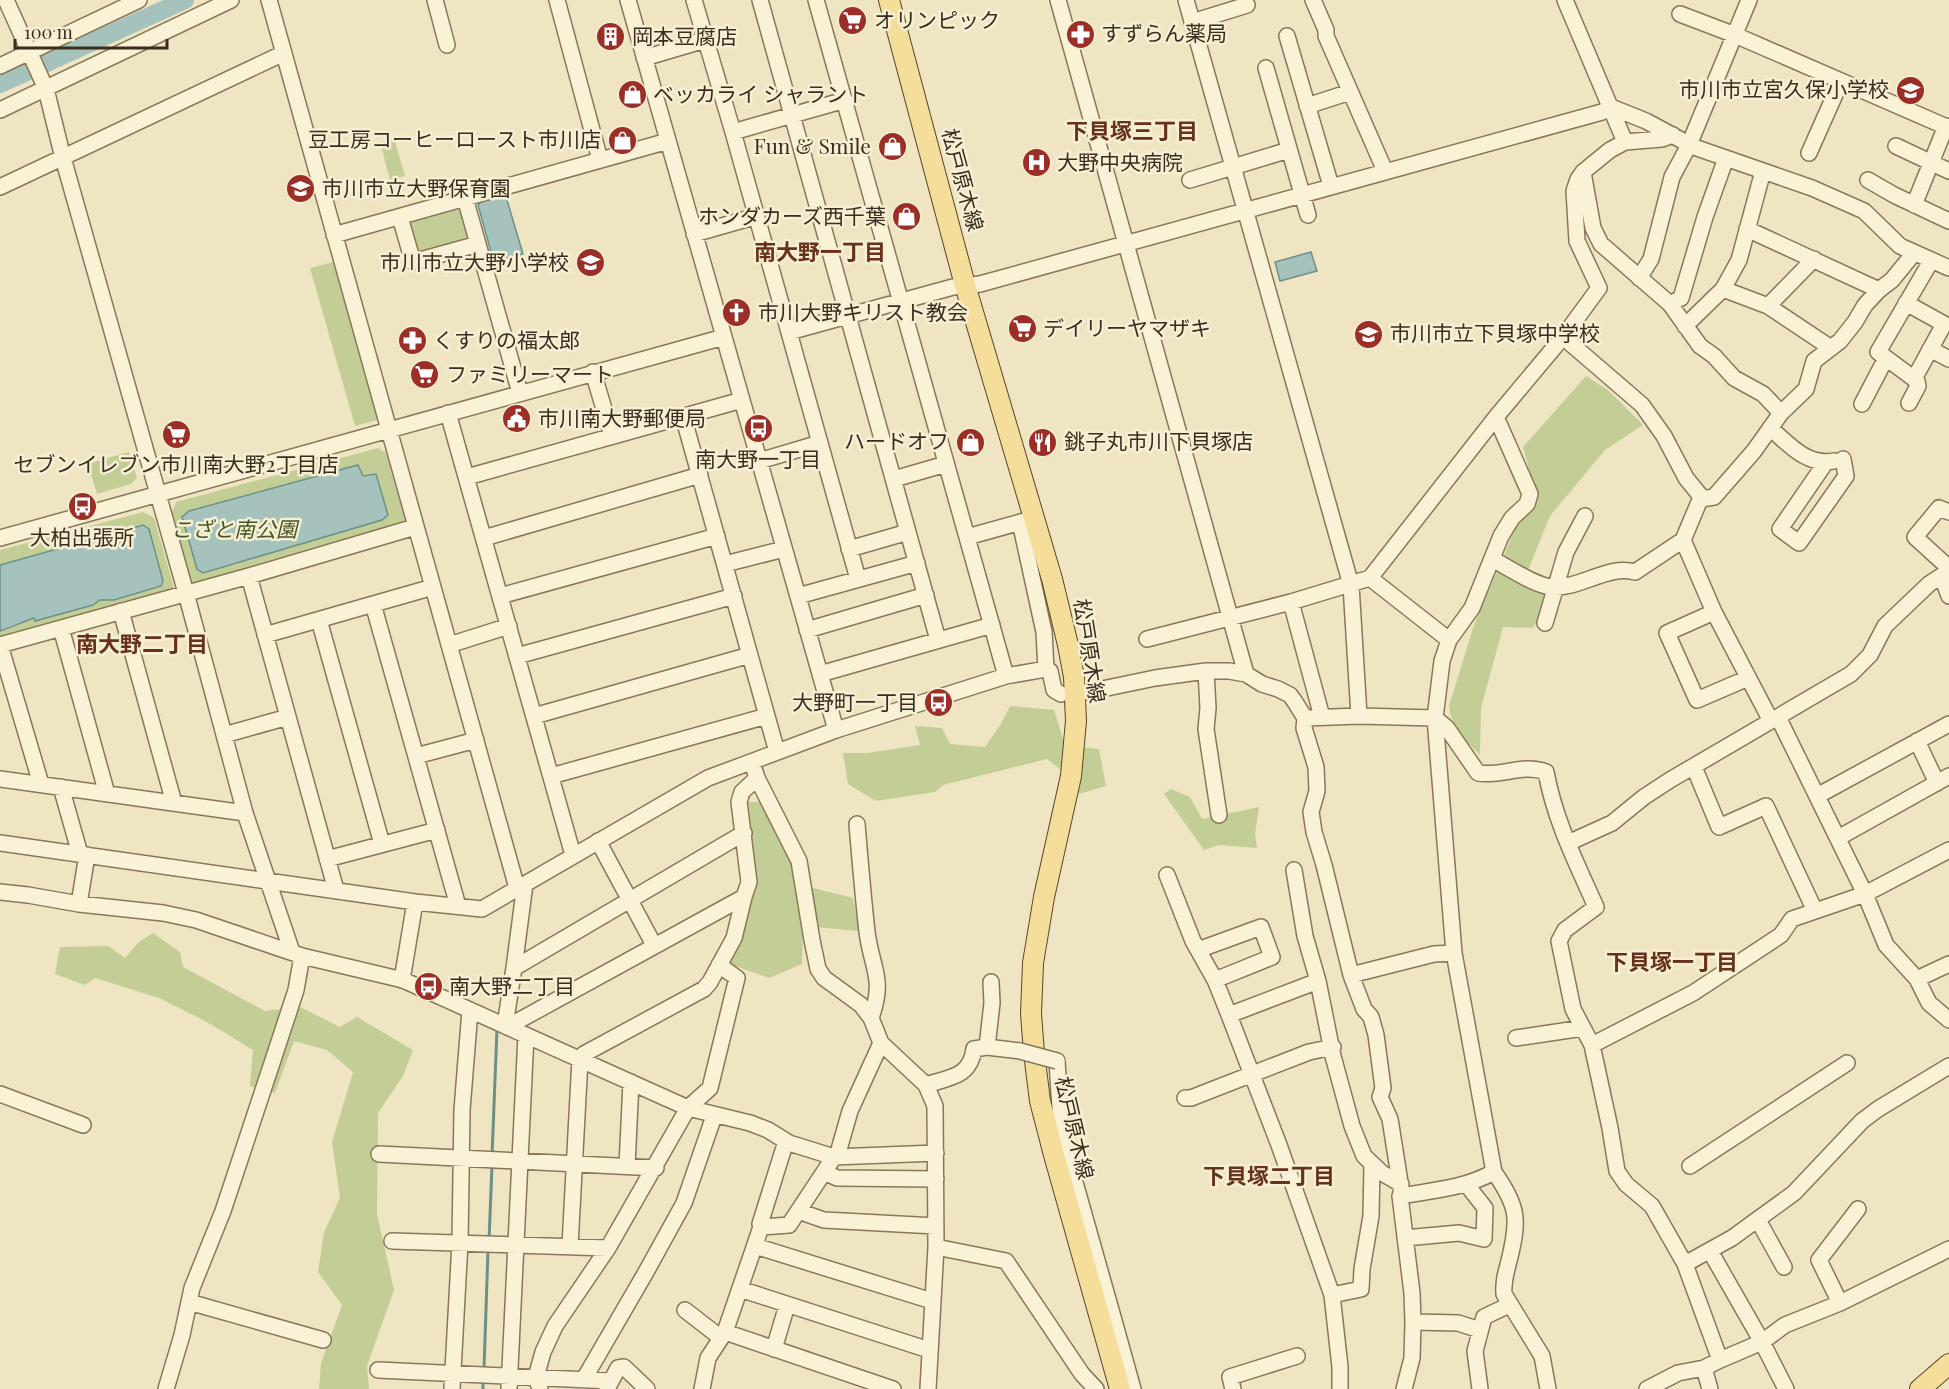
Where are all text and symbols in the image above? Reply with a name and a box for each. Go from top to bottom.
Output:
supermarket icon: オリンピック [837,5,869,37]
place label: オリンピック [874,5,1000,33]
scale bar [15,12,166,50]
pharmacy icon: すずらん薬局 [1064,18,1096,50]
place label: すずらん薬局 [1101,18,1227,46]
text: 100 m [24,20,73,44]
building icon: 岡本豆腐店 [595,21,627,53]
place label: 岡本豆腐店 [632,21,737,49]
place label: 市川市立宮久保小学校 [1679,74,1889,102]
school or university icon: 市川市立宮久保小学校 [1894,74,1926,106]
shop icon: ベッカライ シャラント [616,79,648,111]
place label: ベッカライ シャラント [653,79,868,107]
district label: 下貝塚三丁目 [1066,115,1198,145]
place label: 豆工房コーヒーロースト市川店 [308,124,601,152]
shop icon: 豆工房コーヒーロースト市川店 [606,124,638,156]
street label: 松戸原木線 [937,125,991,234]
place label: Fun & Smile [754,131,871,159]
shop icon: Fun & Smile [876,131,908,163]
hospital icon: 大野中央病院 [1020,147,1052,179]
place label: 大野中央病院 [1057,147,1183,175]
school or university icon: 市川市立大野保育園 [285,173,317,205]
place label: 市川市立大野保育園 [322,173,511,201]
place label: ホンダカーズ西千葉 [698,201,886,229]
shop icon: ホンダカーズ西千葉 [891,201,923,233]
district label: 南大野一丁目 [754,236,886,266]
place label: 市川市立大野小学校 [380,247,569,275]
school or university icon: 市川市立大野小学校 [574,247,606,279]
church icon: 市川大野キリスト教会 [721,297,753,329]
place label: 市川大野キリスト教会 [758,297,968,325]
supermarket icon: デイリーヤマザキ [1006,313,1038,345]
place label: デイリーヤマザキ [1043,313,1211,341]
school or university icon: 市川市立下貝塚中学校 [1353,318,1385,350]
place label: 市川市立下貝塚中学校 [1390,318,1600,346]
pharmacy icon: くすりの福太郎 [396,325,428,357]
place label: くすりの福太郎 [433,325,580,353]
supermarket icon: ファミリーマート [409,359,441,391]
place label: ファミリーマート [446,359,614,387]
public building icon: 市川南大野郵便局 [501,403,533,435]
place label: 市川南大野郵便局 [538,403,706,431]
bus stop icon: 南大野一丁目 [742,413,774,445]
supermarket icon: セブンイレブン市川南大野2丁目店 [160,418,192,450]
place label: ハードオフ [844,426,949,454]
shop icon: ハードオフ [954,426,986,458]
restaurant icon: 銚子丸市川下貝塚店 [1027,426,1059,458]
place label: 銚子丸市川下貝塚店 [1064,426,1253,454]
place label: 南大野一丁目 [695,444,821,472]
place label: セブンイレブン市川南大野2丁目店 [13,449,339,477]
bus stop icon: 大柏出張所 [66,491,98,523]
park label: こざと南公園 [171,514,300,542]
place label: 大柏出張所 [30,522,135,550]
street label: 松戸原木線 [1069,597,1113,705]
district label: 南大野二丁目 [76,628,208,658]
place label: 大野町一丁目 [792,687,918,715]
bus stop icon: 大野町一丁目 [923,687,955,719]
district label: 下貝塚一丁目 [1606,946,1738,976]
bus stop icon: 南大野二丁目 [412,971,444,1003]
place label: 南大野二丁目 [449,971,575,999]
street label: 松戸原木線 [1050,1073,1101,1182]
district label: 下貝塚二丁目 [1203,1160,1335,1190]

